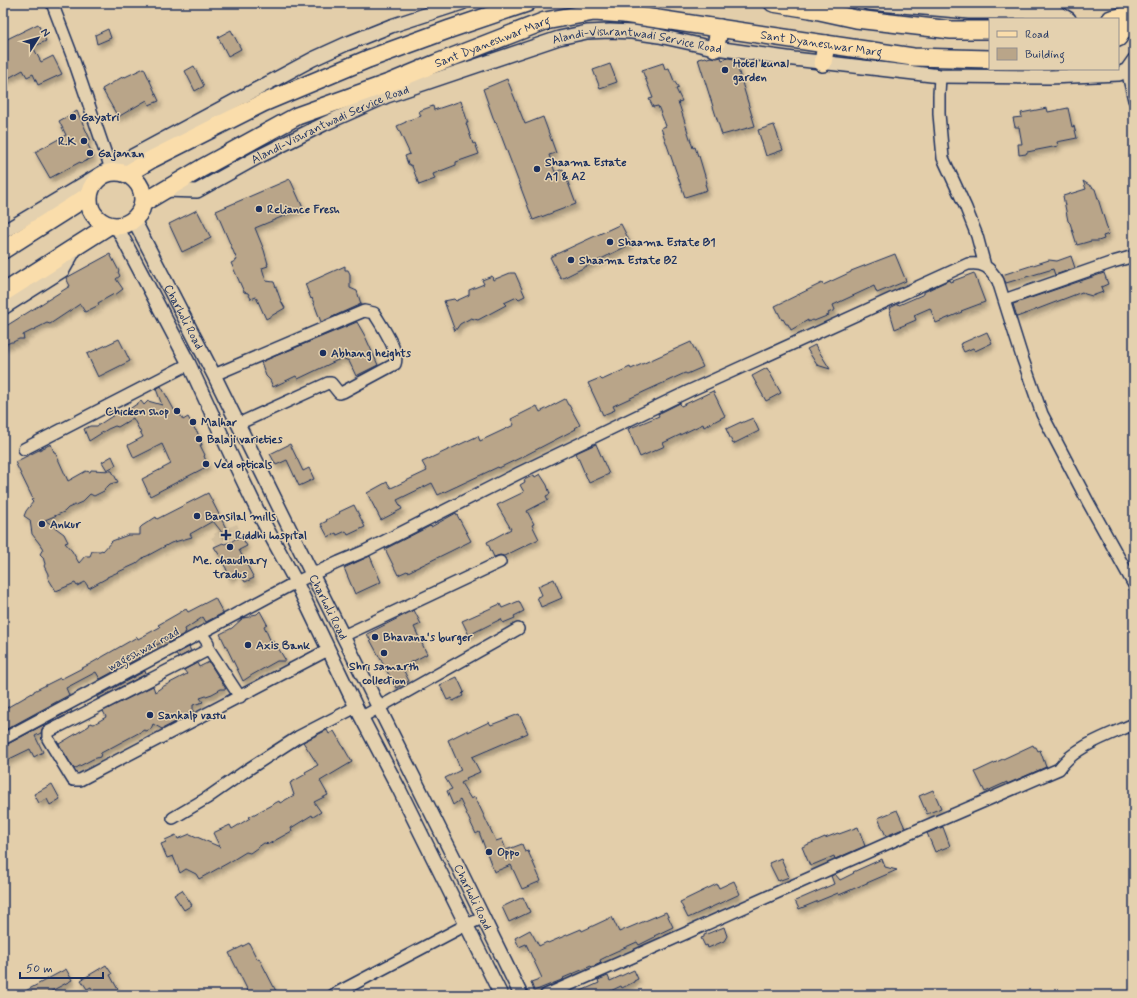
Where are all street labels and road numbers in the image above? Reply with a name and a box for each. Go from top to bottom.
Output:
street label: Sant Dyaneshwar Marg [432,13,552,72]
street label: Alandi-Vishrantwadi Service Road [550,24,723,58]
street label: Sant Dyaneshwar Marg [759,27,884,62]
street label: Alandi-Vishrantwadi Service Road [249,82,411,168]
street label: Charholi Road [160,282,207,353]
street label: Charholi Road [304,572,351,643]
street label: wageshwar road [105,624,183,676]
street label: Charholi Road [449,862,495,933]

